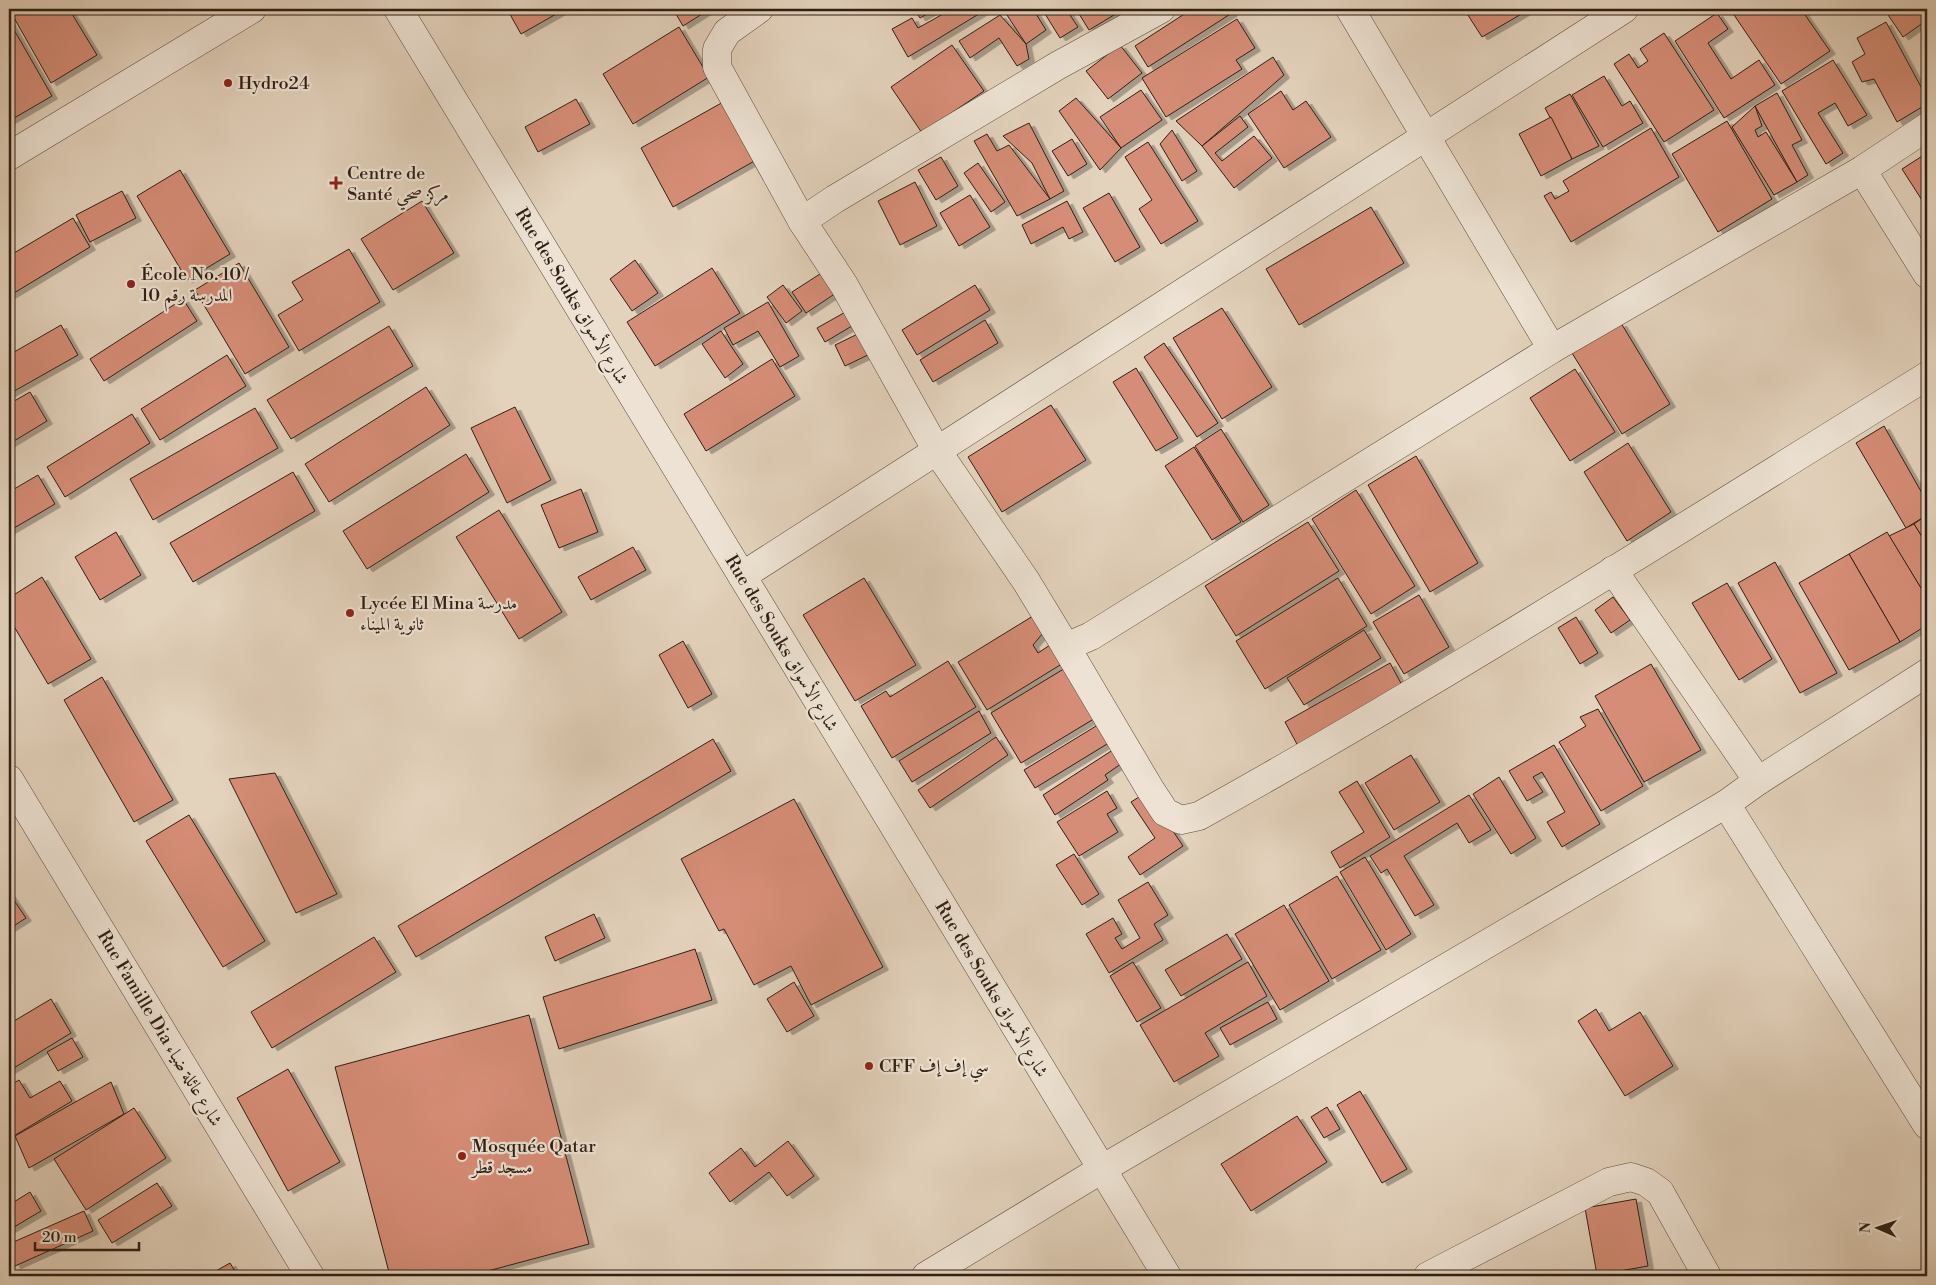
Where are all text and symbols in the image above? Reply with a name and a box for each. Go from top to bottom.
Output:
place label: Hydro24 [238,72,310,95]
marker: Hydro24 [222,77,234,89]
place label: Centre de Santé مركز صحي [347,162,449,211]
marker: Centre de Santé مركز صحي [329,176,343,190]
street label: Rue des Souks شارع الأسواق [507,203,635,390]
place label: École No. 10 / المدرسة رقم 10 [141,263,250,312]
marker: École No. 10 / المدرسة رقم 10 [125,278,137,290]
street label: Rue des Souks شارع الأسواق [717,550,845,737]
place label: Lycée El Mina مدرسة ثانوية الميناء [360,592,517,636]
marker: Lycée El Mina مدرسة ثانوية الميناء [344,607,356,619]
street label: Rue des Souks شارع الأسواق [927,896,1055,1083]
street label: Rue Famille Dia شارع عائلة ضياء [89,926,227,1132]
place label: CFF سي إف إف [879,1055,989,1083]
marker: CFF سي إف إف [863,1060,875,1072]
place label: Mosquée Qatar مسجد قطر [470,1135,596,1179]
marker: Mosquée Qatar مسجد قطر [456,1150,468,1162]
north arrow [1854,1202,1904,1252]
scale bar [35,1220,139,1252]
text: N [1857,1222,1875,1233]
text: 20 m [42,1228,77,1247]

